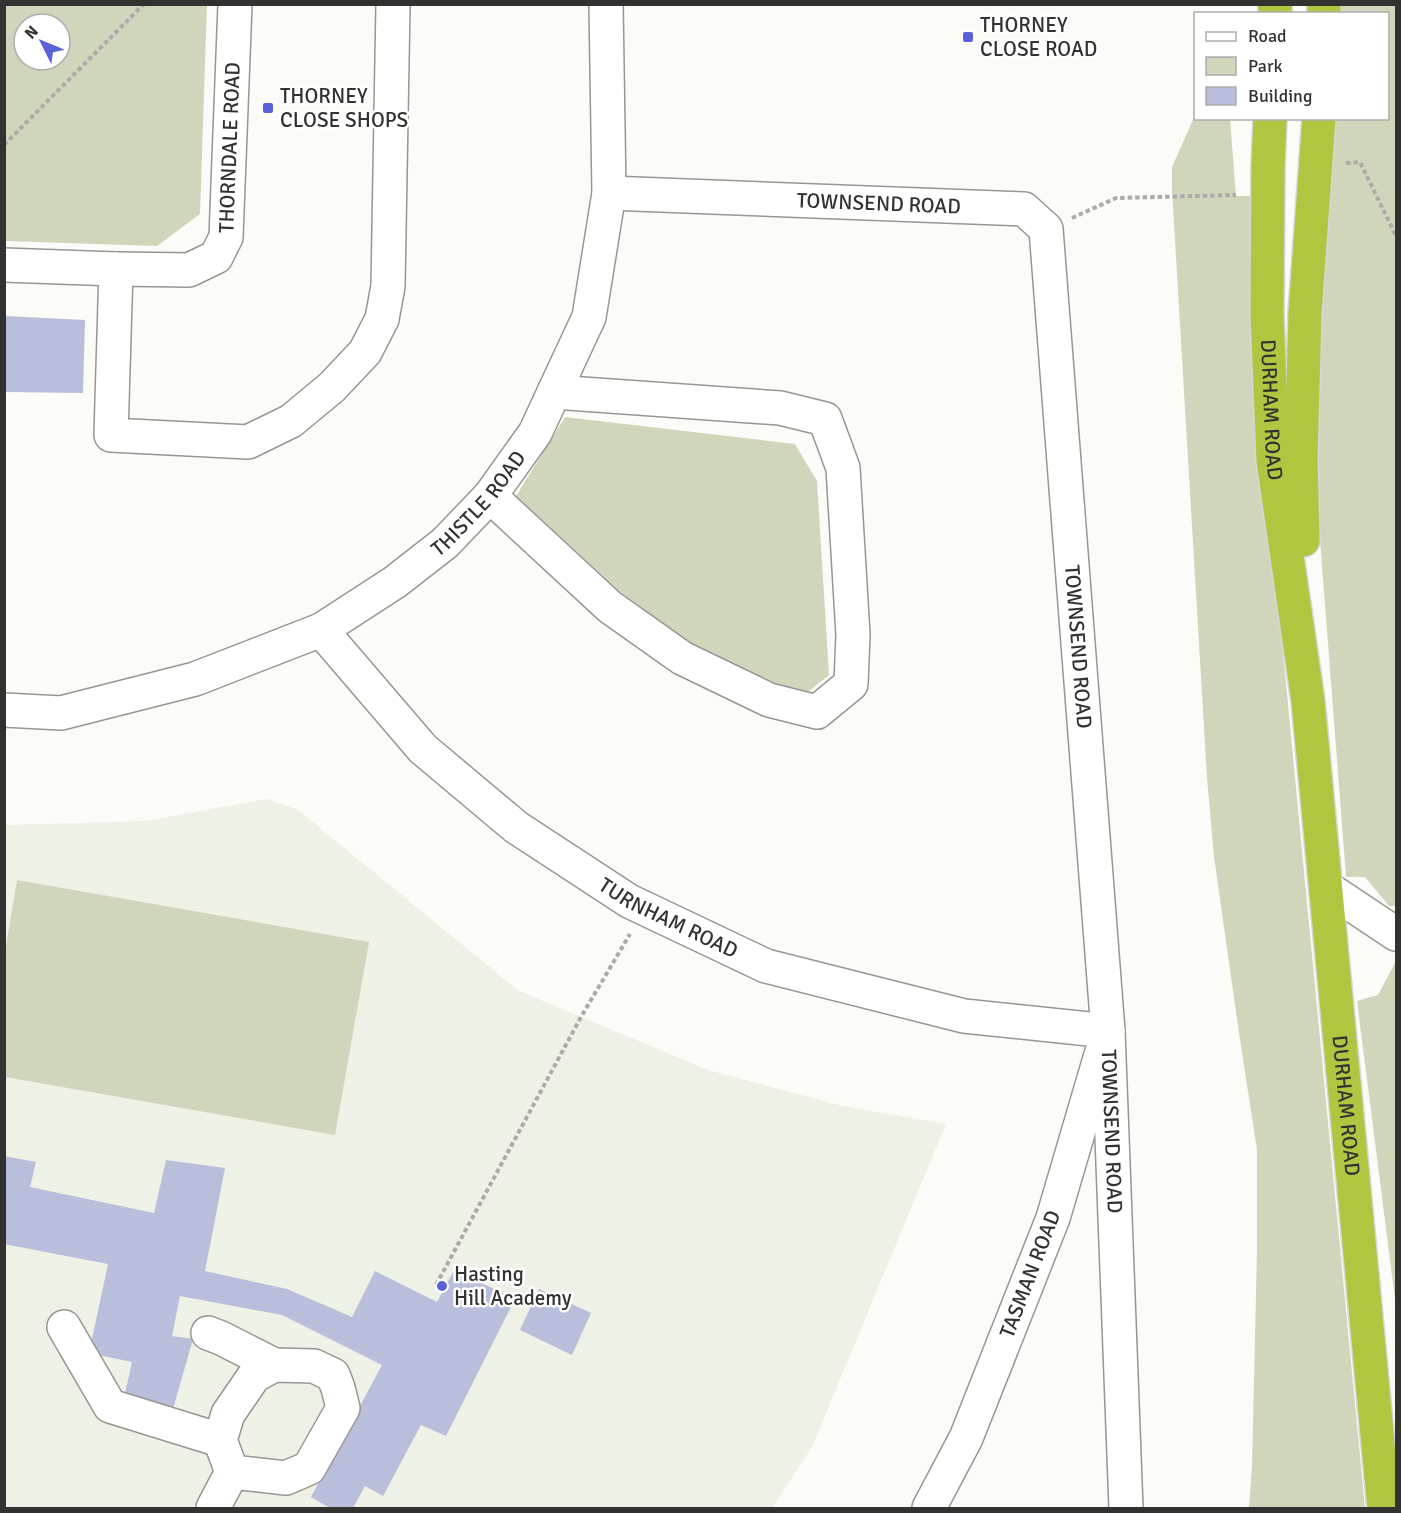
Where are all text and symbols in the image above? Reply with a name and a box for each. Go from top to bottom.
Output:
north arrow [12,12,72,72]
place label: THORNEY CLOSE ROAD [980,12,1097,62]
legend [1194,12,1389,120]
text: N [21,22,43,43]
text: Road [1248,25,1287,47]
marker: THORNEY CLOSE ROAD [961,30,975,44]
text: Park [1248,55,1283,77]
street label: THORNDALE ROAD [213,62,246,233]
place label: THORNEY CLOSE SHOPS [280,83,408,133]
text: Building [1248,85,1312,107]
marker: THORNEY CLOSE SHOPS [261,101,275,115]
street label: TOWNSEND ROAD [796,187,961,220]
street label: DURHAM ROAD [1255,339,1289,482]
street label: THISTLE ROAD [426,446,531,562]
street label: TOWNSEND ROAD [1059,564,1098,729]
street label: TURNHAM ROAD [594,872,742,964]
street label: DURHAM ROAD [1327,1034,1366,1177]
street label: TOWNSEND ROAD [1096,1049,1128,1214]
street label: TASMAN ROAD [994,1207,1066,1341]
place label: Hasting Hill Academy [454,1261,572,1311]
marker: Hasting Hill Academy [435,1279,449,1293]

